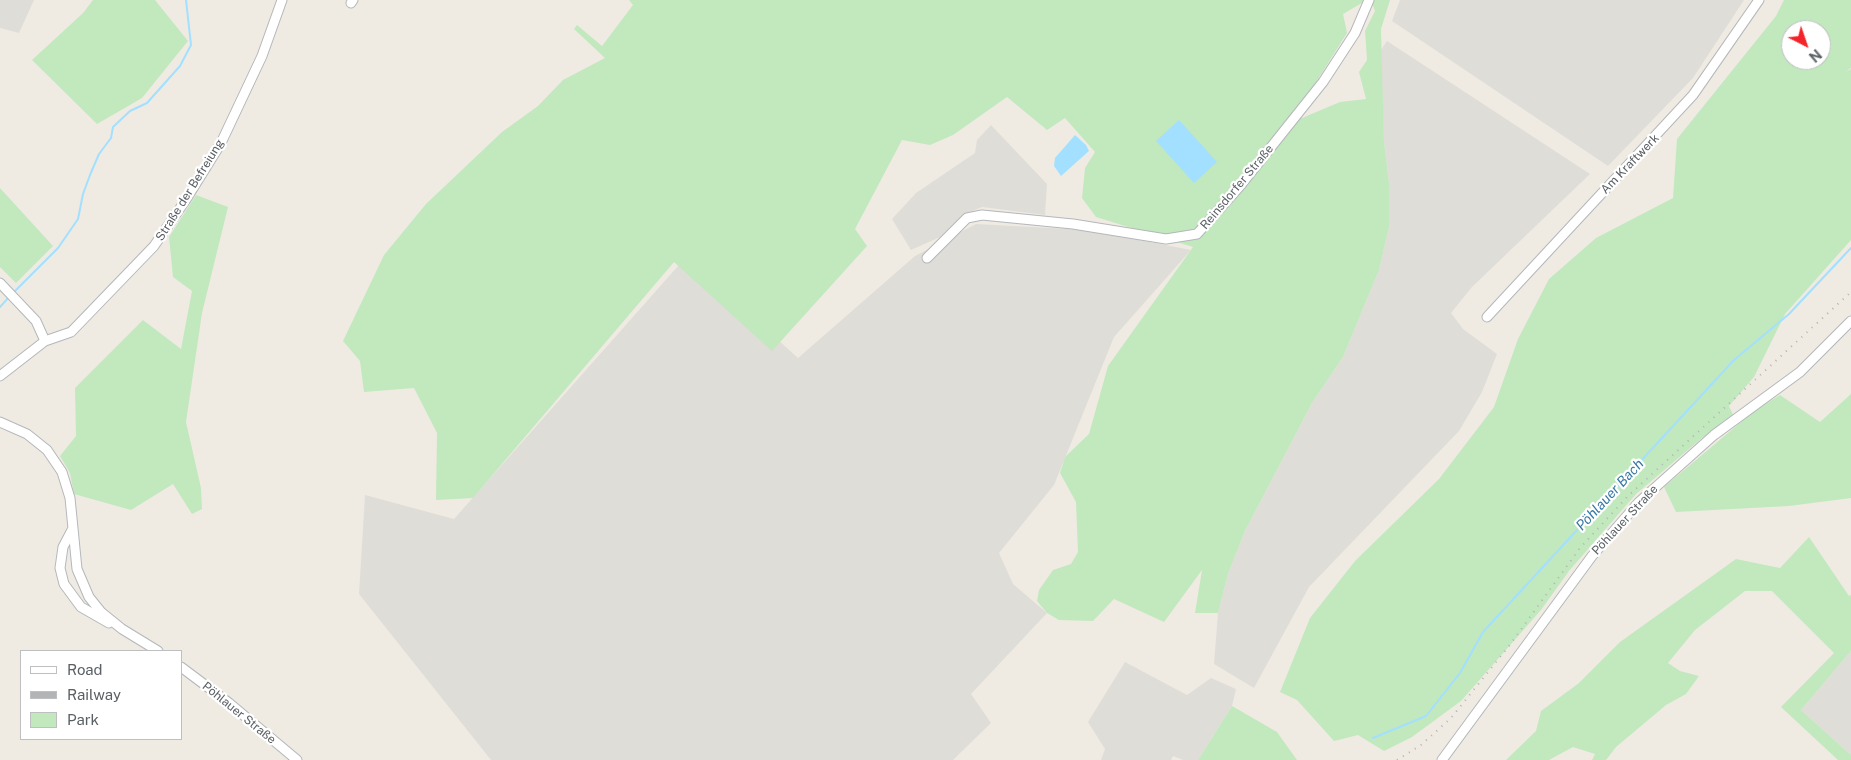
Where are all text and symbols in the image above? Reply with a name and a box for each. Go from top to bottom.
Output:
north arrow [1781,20,1831,70]
text: N [1806,46,1825,65]
street label: Am Kraftwerk [1598,131,1662,197]
street label: Straße der Befreiung [153,137,227,243]
street label: Reinsdorfer Straße [1197,142,1277,232]
water label: Pöhlauer Bach [1573,456,1647,534]
street label: Pöhlauer Straße [1589,482,1661,558]
legend [20,650,182,740]
text: Road [67,661,103,678]
street label: Pöhlauer Straße [199,679,279,747]
text: Railway [67,686,121,703]
text: Park [67,711,99,728]

